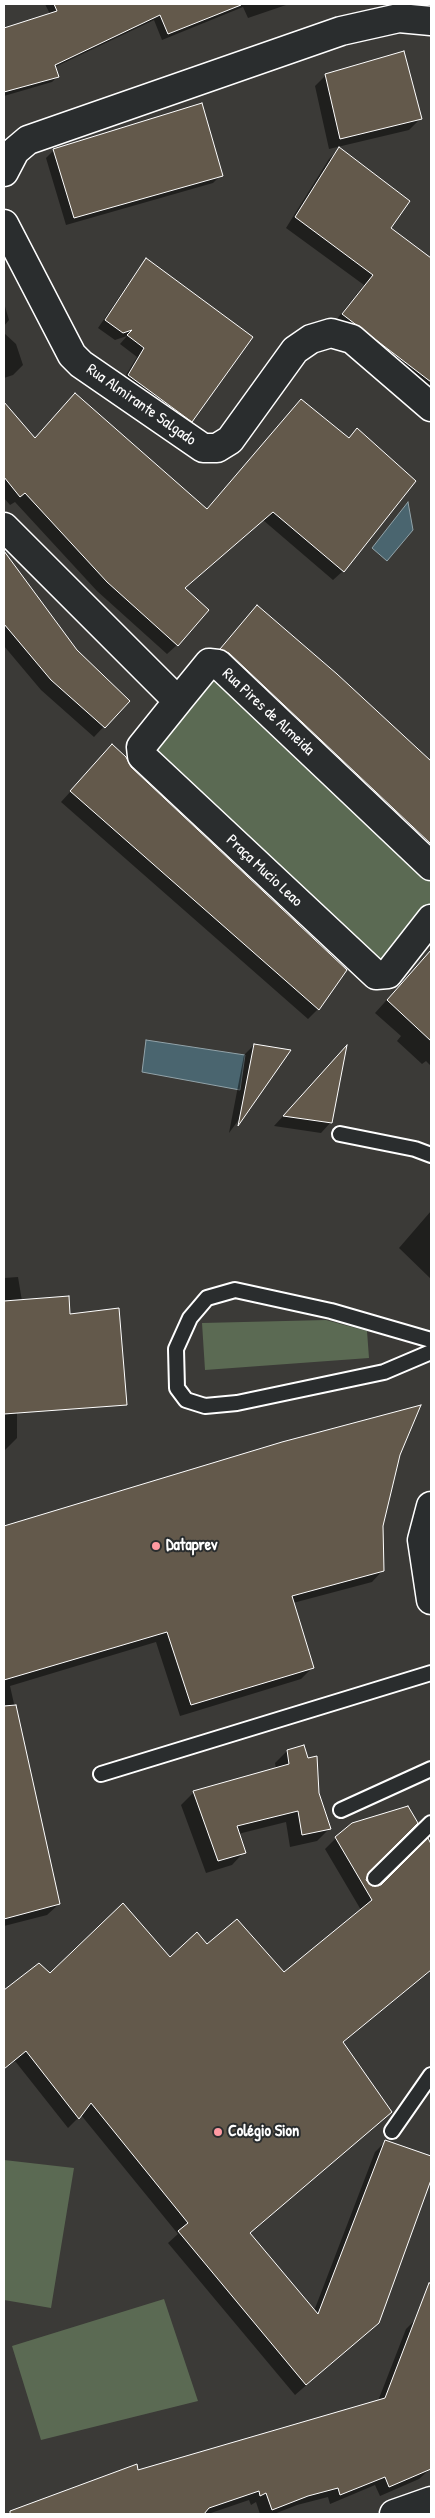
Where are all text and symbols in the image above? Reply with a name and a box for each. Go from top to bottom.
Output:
street label: Rua Almirante Salgado [83,360,199,450]
street label: Rua Pires de Almeida [218,664,318,760]
street label: Praça Mucio Leao [222,831,306,911]
place label: Dataprev [166,1536,217,1556]
marker: Dataprev [150,1540,162,1552]
place label: Colégio Sion [228,2122,299,2142]
marker: Colégio Sion [212,2126,224,2138]

